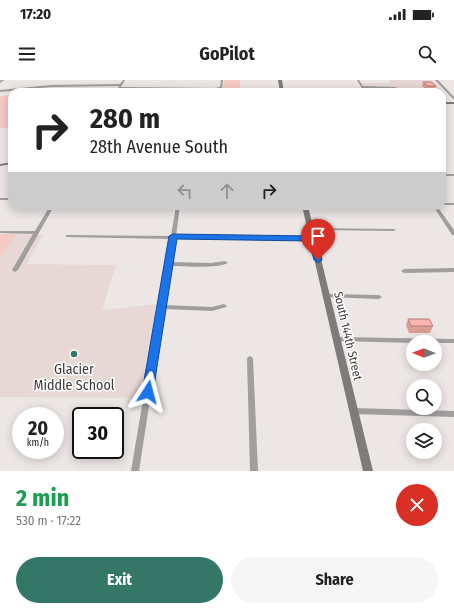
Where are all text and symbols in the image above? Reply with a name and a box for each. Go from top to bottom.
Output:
text: 17:20 [20,5,51,23]
icon: menu [16,43,38,65]
text: GoPilot [199,43,255,65]
icon: search [416,43,438,65]
text: 280 m [90,102,160,135]
icon: right [24,104,76,156]
text: 28th Avenue South [90,136,228,158]
icon: left [174,180,196,202]
icon: ahead [216,180,238,202]
icon: right [258,180,280,202]
pin [301,219,335,260]
icon: arrive [307,225,329,247]
street label: South 144th Street [331,290,365,382]
north arrow [406,335,442,371]
map controls [406,335,442,459]
marker: Glacier Middle School [69,349,79,359]
place label: Glacier Middle School [33,361,115,394]
position arrow [127,371,169,413]
button: search [406,379,442,415]
speed limit sign: 30 [72,407,124,459]
text: 20 [28,416,48,440]
button: layers [406,423,442,459]
text: km/h [27,437,49,449]
text: 2 min [16,484,69,512]
button: close [396,484,438,526]
text: 530 m · 17:22 [16,513,81,528]
button: Exit [16,557,223,603]
button: Share [231,557,438,603]

